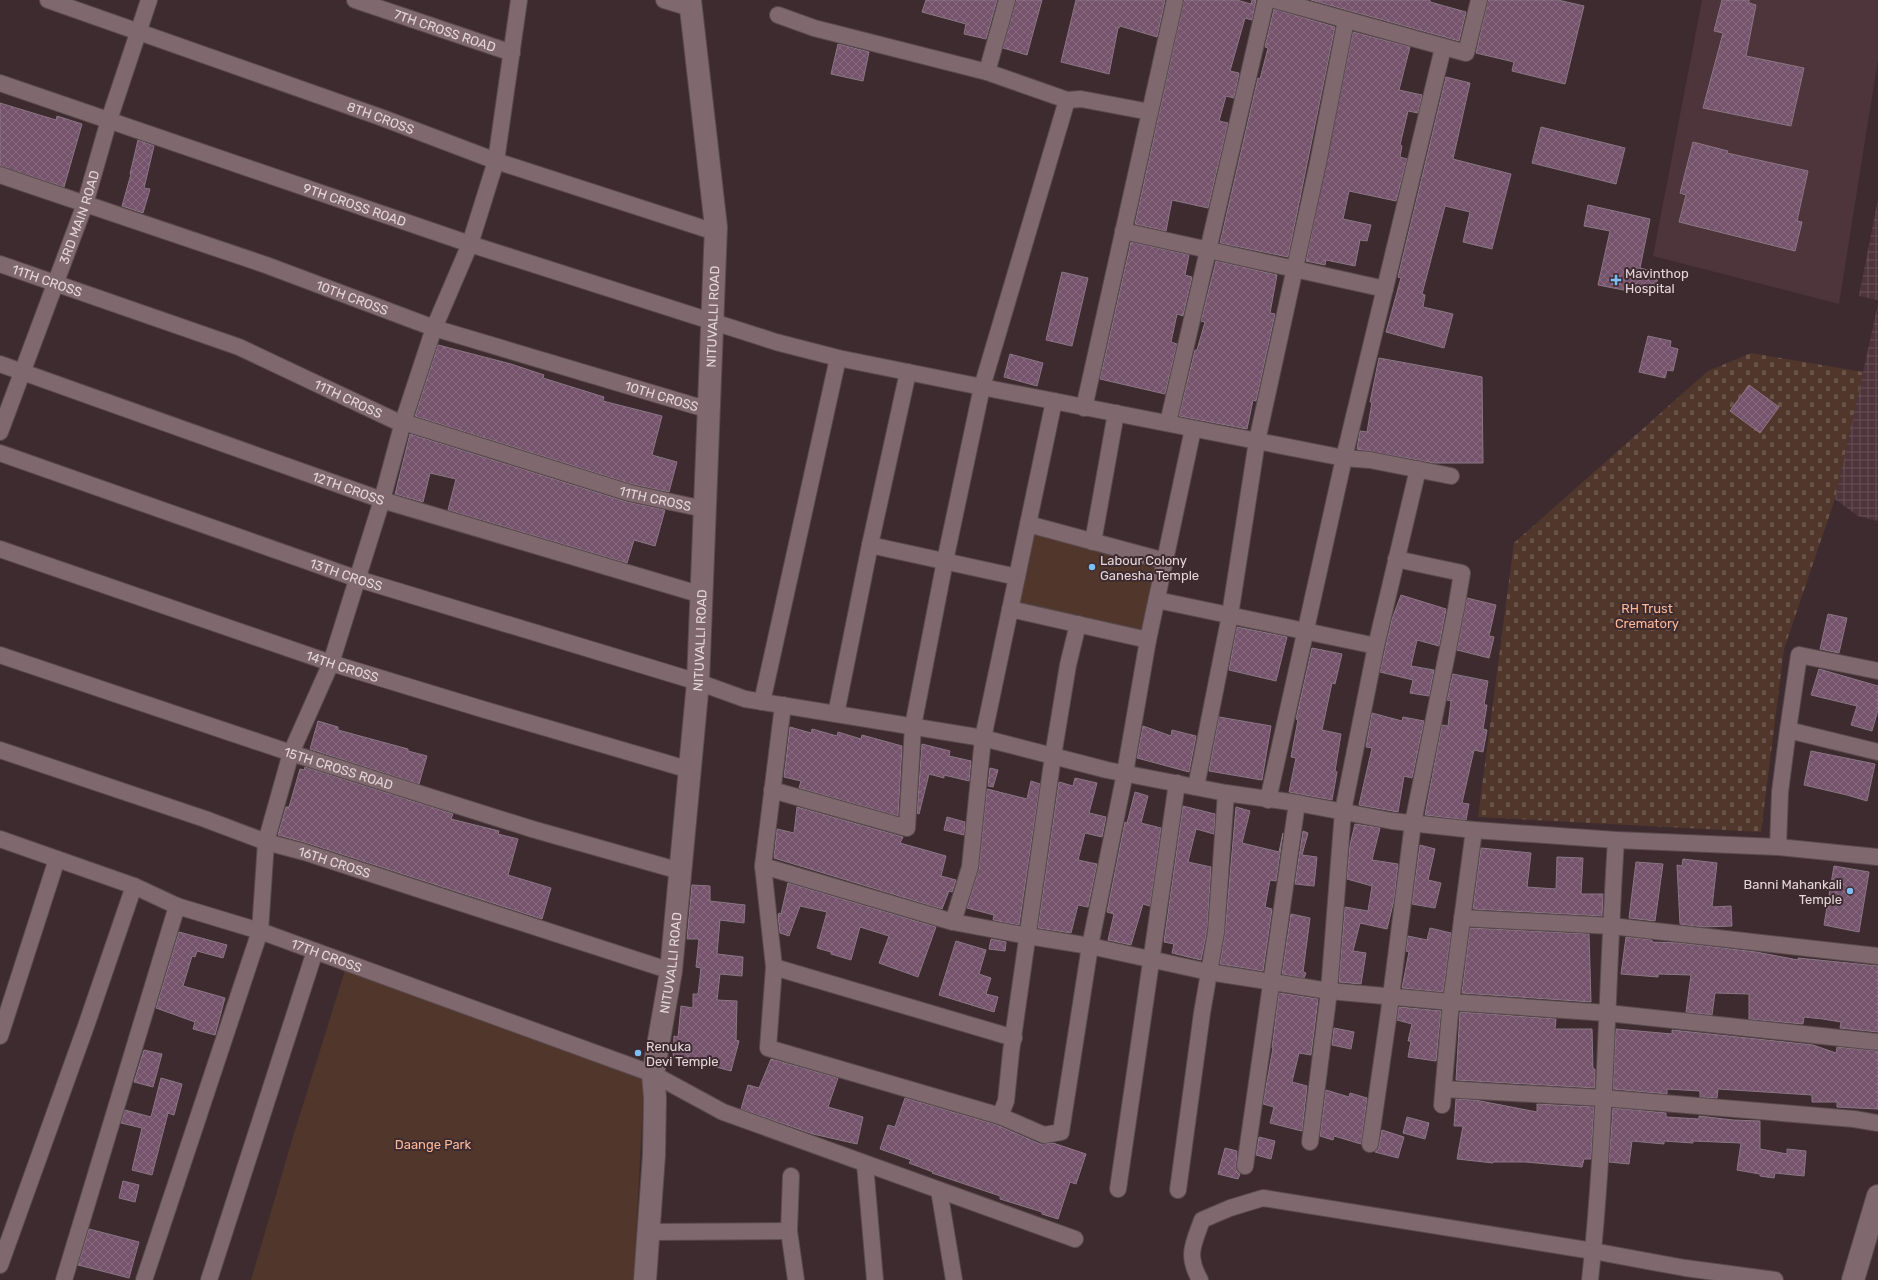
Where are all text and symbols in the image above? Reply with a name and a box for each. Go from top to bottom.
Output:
street label: 7TH CROSS ROAD [392,6,498,55]
street label: 8TH CROSS [345,99,417,137]
street label: 3RD MAIN ROAD [56,168,102,266]
street label: 9TH CROSS ROAD [301,180,408,229]
street label: 11TH CROSS [10,261,84,300]
street label: NITUVALLI ROAD [703,265,722,368]
place label: Mavinthop Hospital [1625,266,1689,296]
marker: Mavinthop Hospital [1610,274,1622,286]
street label: 10TH CROSS [314,277,390,318]
street label: 11TH CROSS [312,376,385,421]
street label: 10TH CROSS [623,378,700,414]
street label: 12TH CROSS [311,468,387,508]
street label: 11TH CROSS [618,483,693,514]
place label: Labour Colony Ganesha Temple [1100,553,1199,583]
street label: 13TH CROSS [308,555,384,594]
marker: Labour Colony Ganesha Temple [1087,562,1097,572]
street label: NITUVALLI ROAD [690,589,709,692]
park label: RH Trust Crematory [1615,601,1679,631]
street label: 14TH CROSS [304,647,381,685]
street label: 15TH CROSS ROAD [282,744,395,792]
street label: 16TH CROSS [297,843,373,881]
place label: Banni Mahankali Temple [1744,877,1842,907]
marker: Banni Mahankali Temple [1845,886,1855,896]
street label: NITUVALLI ROAD [656,911,684,1015]
street label: 17TH CROSS [289,935,364,975]
place label: Renuka Devi Temple [646,1039,719,1069]
marker: Renuka Devi Temple [633,1048,643,1058]
park label: Daange Park [395,1137,472,1153]

